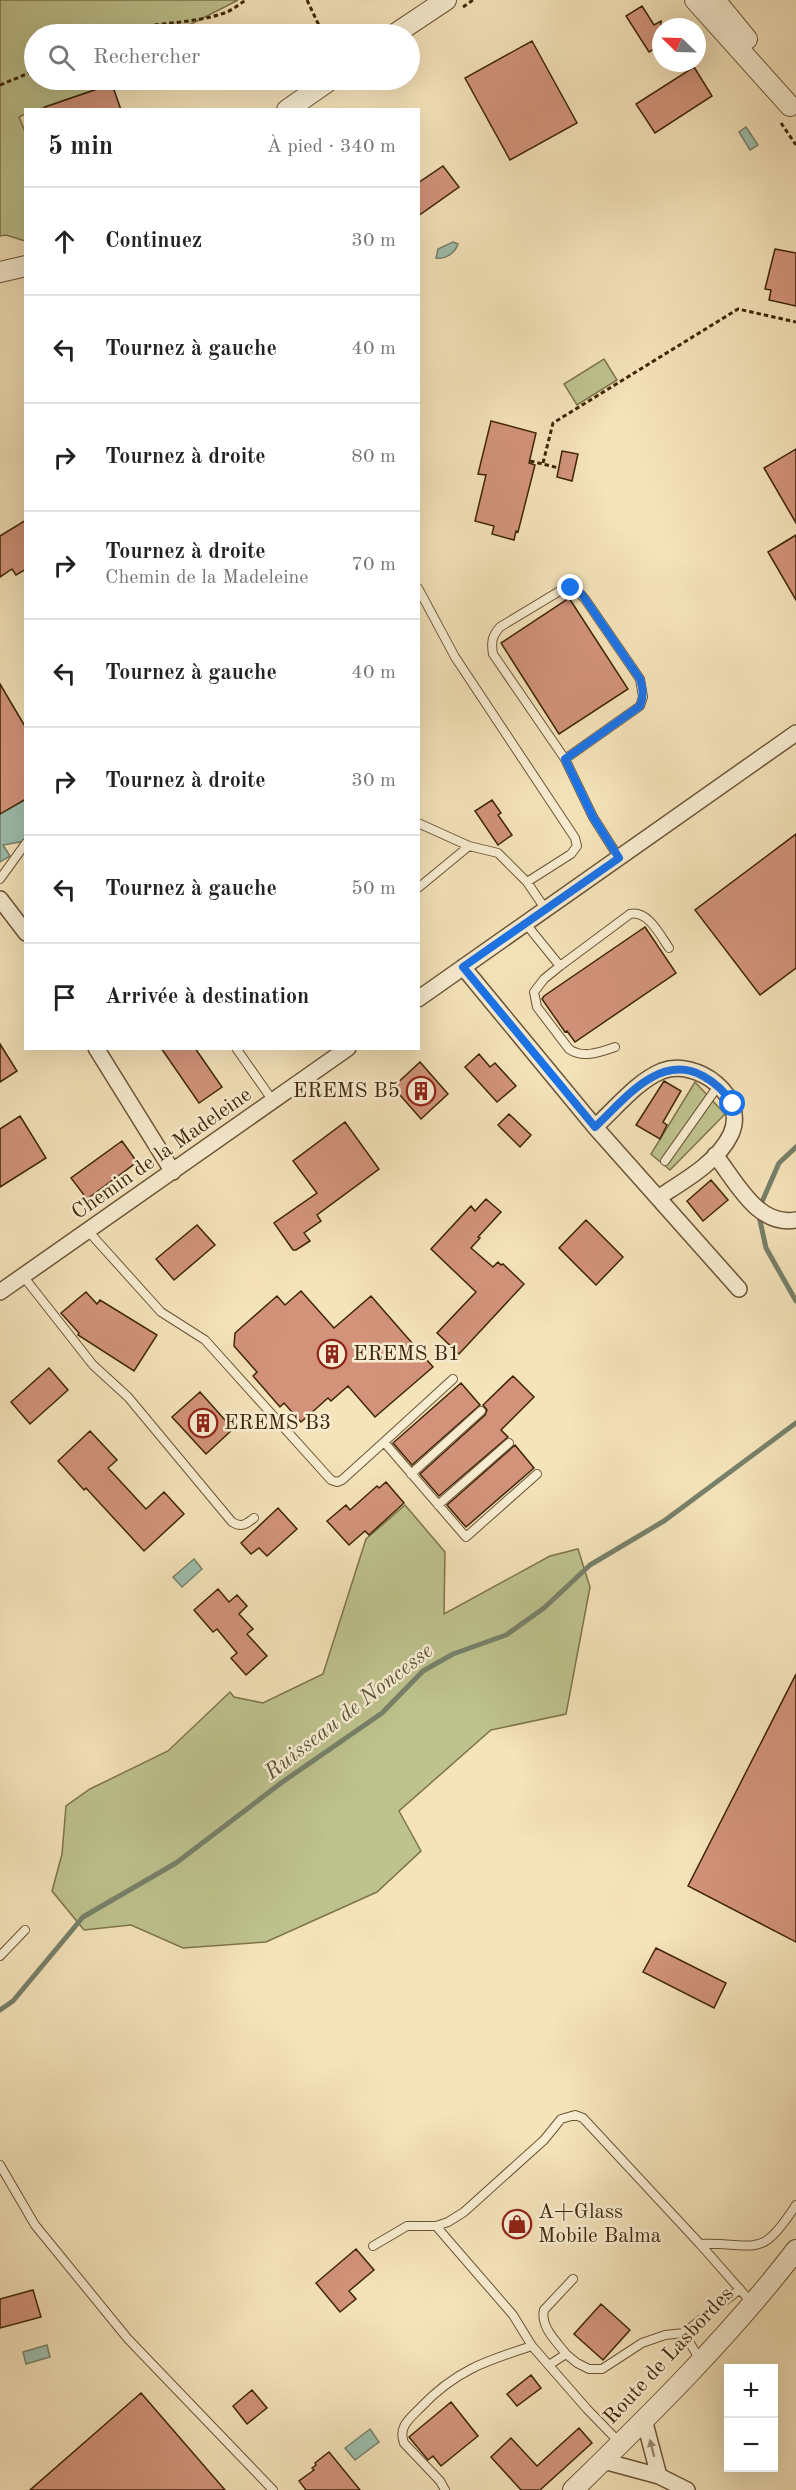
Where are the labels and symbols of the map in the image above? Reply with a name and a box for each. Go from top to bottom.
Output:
north arrow [652,18,706,72]
route end [557,574,583,600]
building icon: EREMS B5 [405,1075,437,1107]
place label: EREMS B5 [293,1081,400,1102]
street label: Chemin de la Madeleine [68,1084,256,1224]
route start [719,1090,745,1116]
building icon: EREMS B1 [316,1338,348,1370]
place label: EREMS B1 [353,1344,460,1365]
building icon: EREMS B3 [187,1407,219,1439]
place label: EREMS B3 [224,1413,331,1434]
water label: Ruisseau de Noncesse [260,1640,437,1785]
place label: A+Glass Mobile Balma [538,2202,661,2247]
shop icon: A+Glass Mobile Balma [501,2208,533,2240]
street label: Route de Lasbordes [600,2283,738,2429]
one-way arrow [646,2439,656,2457]

